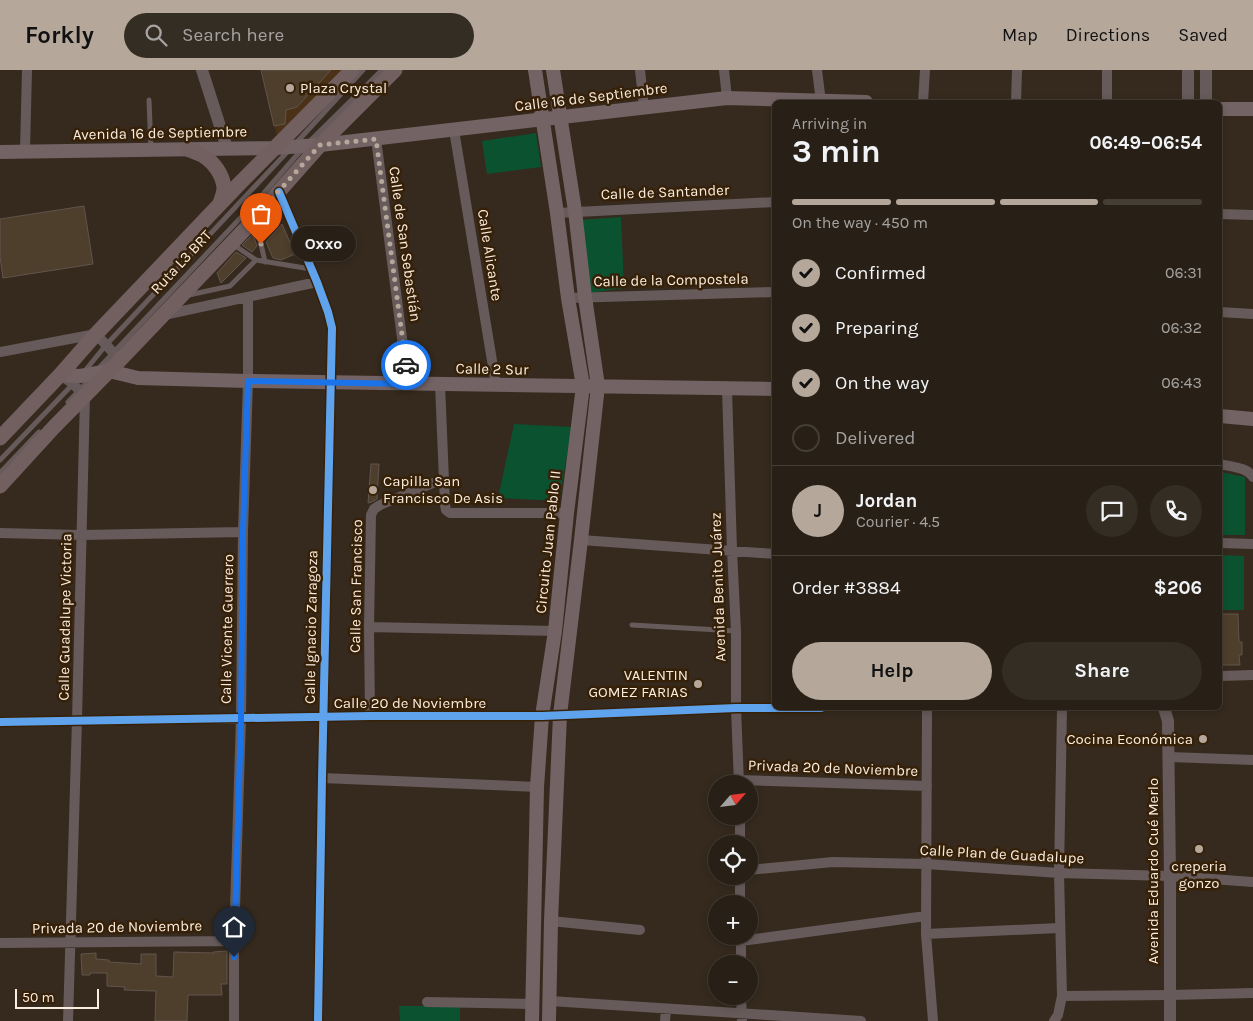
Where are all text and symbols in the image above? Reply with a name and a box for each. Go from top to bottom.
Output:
search box [124,13,474,58]
text: Forkly [25,21,94,49]
icon: search [142,21,170,49]
text: Search here [182,24,284,46]
text: Map [1002,24,1038,46]
text: Directions [1066,24,1150,46]
text: Saved [1178,24,1228,46]
place label: Plaza Crystal [300,79,387,97]
street label: Calle 16 de Septiembre [514,79,668,115]
marker: Plaza Crystal [284,82,296,94]
text: Arriving in [792,114,867,133]
street label: Avenida 16 de Septiembre [73,122,247,144]
text: 06:49–06:54 [1089,132,1202,154]
text: 3 min [792,133,881,170]
street label: Calle de San Sebastián [385,165,425,323]
street label: Calle de Santander [600,181,730,203]
pin [240,193,282,244]
icon: bag [247,200,275,228]
street label: Calle Alicante [474,208,506,302]
text: On the way · 450 m [792,213,928,232]
street label: Ruta L3 BRT [147,226,216,298]
callout: Oxxo [291,226,356,262]
text: Oxxo [305,234,342,253]
icon: check [792,259,820,287]
text: Confirmed [835,262,926,284]
text: 06:31 [1165,263,1202,282]
street label: Calle de la Compostela [593,270,749,290]
icon: check [792,314,820,342]
text: Preparing [835,317,918,339]
text: 06:32 [1161,318,1202,337]
courier [381,340,431,390]
icon: car [392,351,420,379]
street label: Calle 2 Sur [455,359,529,379]
icon: check [792,369,820,397]
text: On the way [835,372,929,394]
text: 06:43 [1161,373,1202,392]
text: Delivered [835,427,915,449]
street label: Circuito Juan Pablo II [532,470,564,614]
place label: Capilla San Francisco De Asis [383,472,503,507]
marker: Capilla San Francisco De Asis [367,484,379,496]
button: chat [1086,485,1138,537]
button: phone [1150,485,1202,537]
text: Jordan [856,490,917,512]
text: J [814,500,822,522]
street label: Avenida Benito Juárez [706,512,730,662]
text: Courier · 4.5 [856,512,940,531]
street label: Calle San Francisco [346,519,366,653]
street label: Calle Guadalupe Victoria [55,533,75,701]
street label: Calle Ignacio Zaragoza [301,550,321,704]
street label: Calle Vicente Guerrero [217,554,237,704]
text: Order #3884 [792,577,901,599]
text: $206 [1154,577,1202,599]
button: Help [792,642,992,700]
button: Share [1002,642,1202,700]
place label: VALENTIN GOMEZ FARIAS [588,666,688,701]
marker: VALENTIN GOMEZ FARIAS [692,678,704,690]
street label: Calle 20 de Noviembre [334,694,486,712]
place label: Cocina Económica [1066,730,1193,748]
marker: Cocina Económica [1197,733,1209,745]
street label: Privada 20 de Noviembre [748,756,918,780]
north arrow [708,775,758,825]
map controls [708,775,758,1005]
street label: Avenida Eduardo Cué Merlo [1144,778,1162,964]
button: locate [708,835,758,885]
street label: Calle Plan de Guadalupe [919,841,1085,867]
marker: creperia gonzo [1193,843,1205,855]
place label: creperia gonzo [1171,857,1227,892]
button: + [708,895,758,945]
pin [213,906,255,957]
icon: home [220,913,248,941]
street label: Privada 20 de Noviembre [32,917,202,937]
button: − [708,955,758,1005]
scale bar [15,986,99,1009]
text: 50 m [22,989,55,1006]

